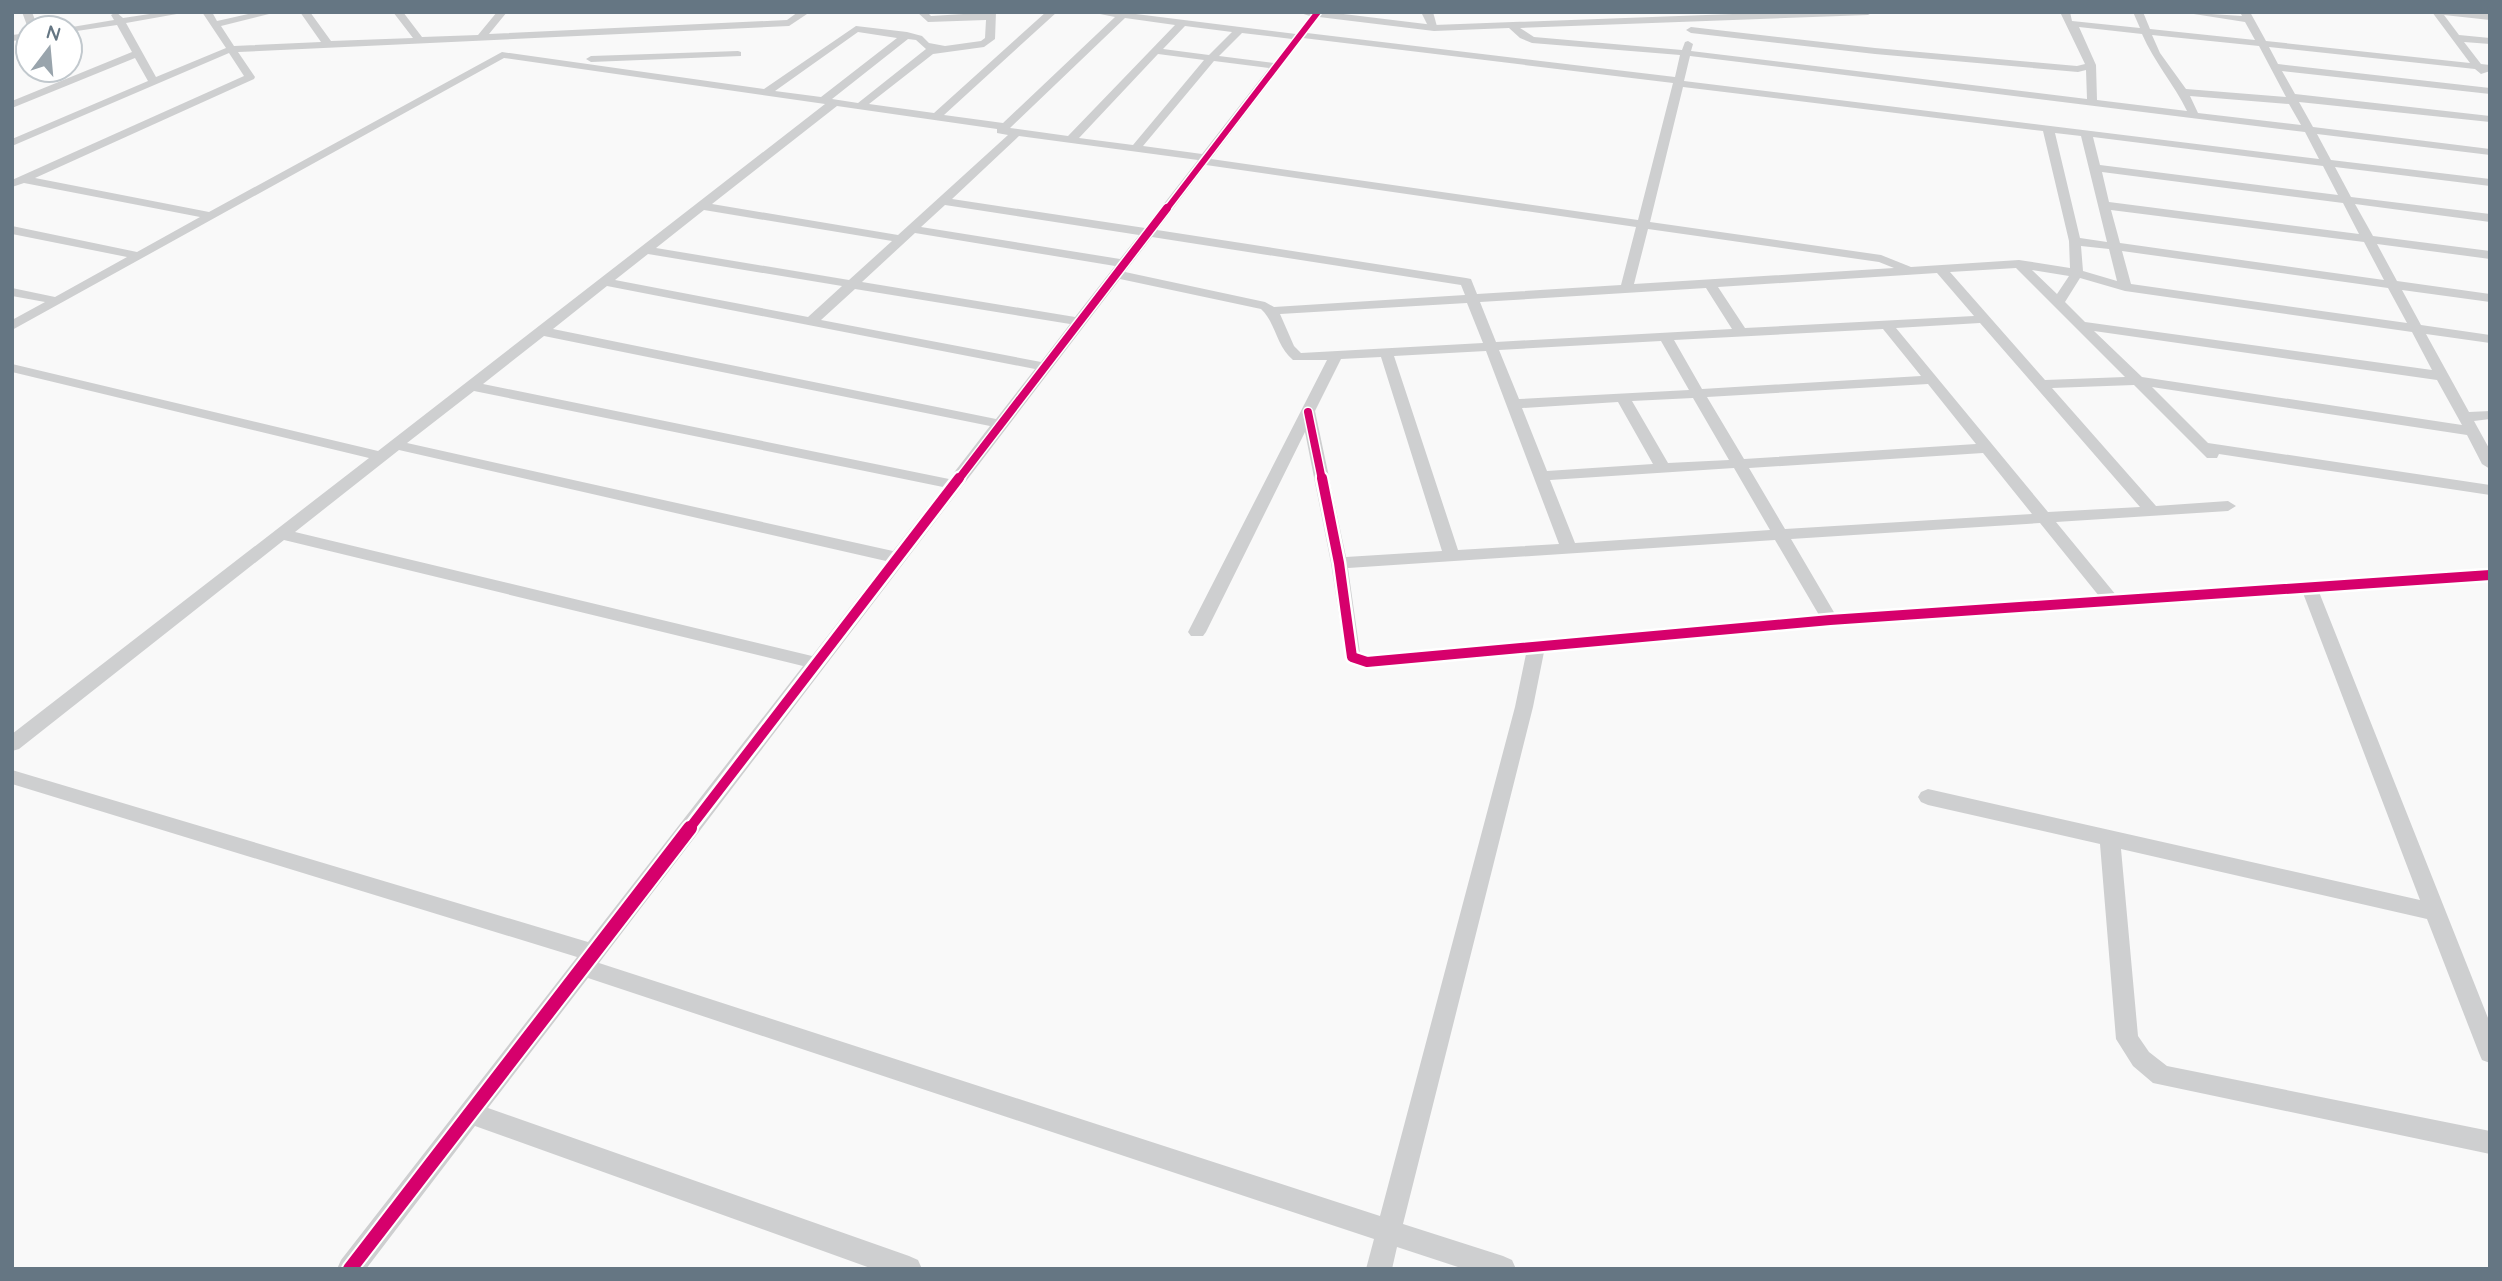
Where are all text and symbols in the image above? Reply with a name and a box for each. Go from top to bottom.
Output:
north arrow [14,14,84,84]
text: N [44,19,64,46]

